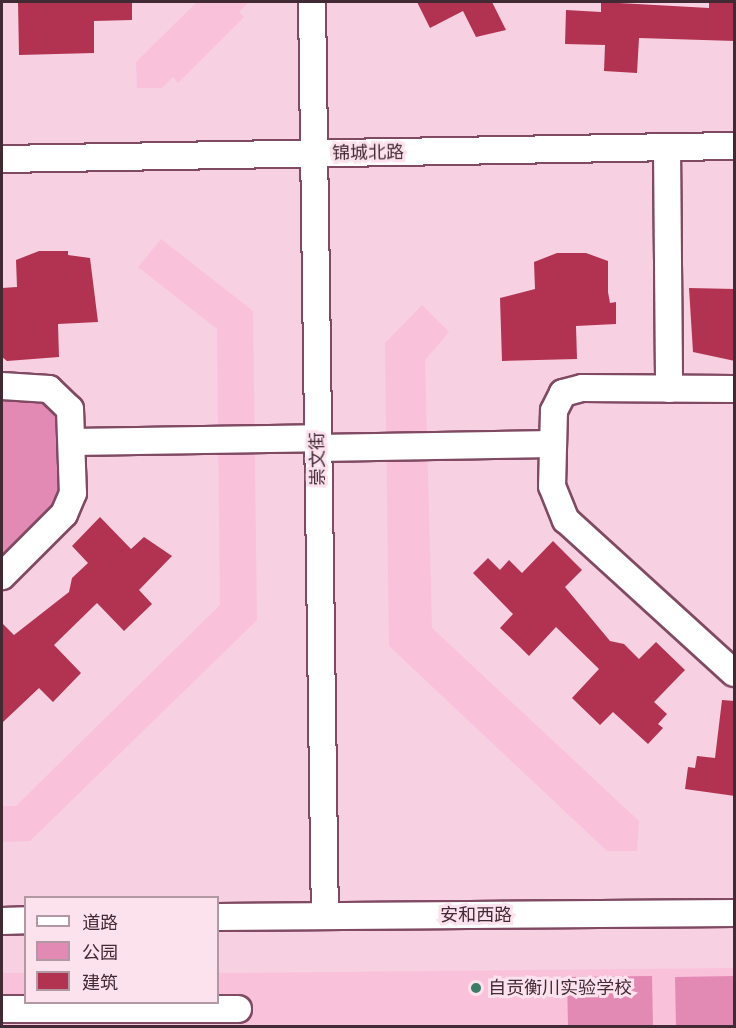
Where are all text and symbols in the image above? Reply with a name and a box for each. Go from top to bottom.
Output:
street label: 锦城北路 [332,142,404,164]
street label: 崇文街 [307,432,329,486]
legend [24,896,219,1004]
street label: 安和西路 [440,904,512,926]
text: 道路 [82,913,118,933]
text: 公园 [82,943,118,963]
text: 建筑 [82,973,118,993]
place label: 自贡衡川实验学校 [488,977,632,999]
marker: 自贡衡川实验学校 [469,981,483,995]

